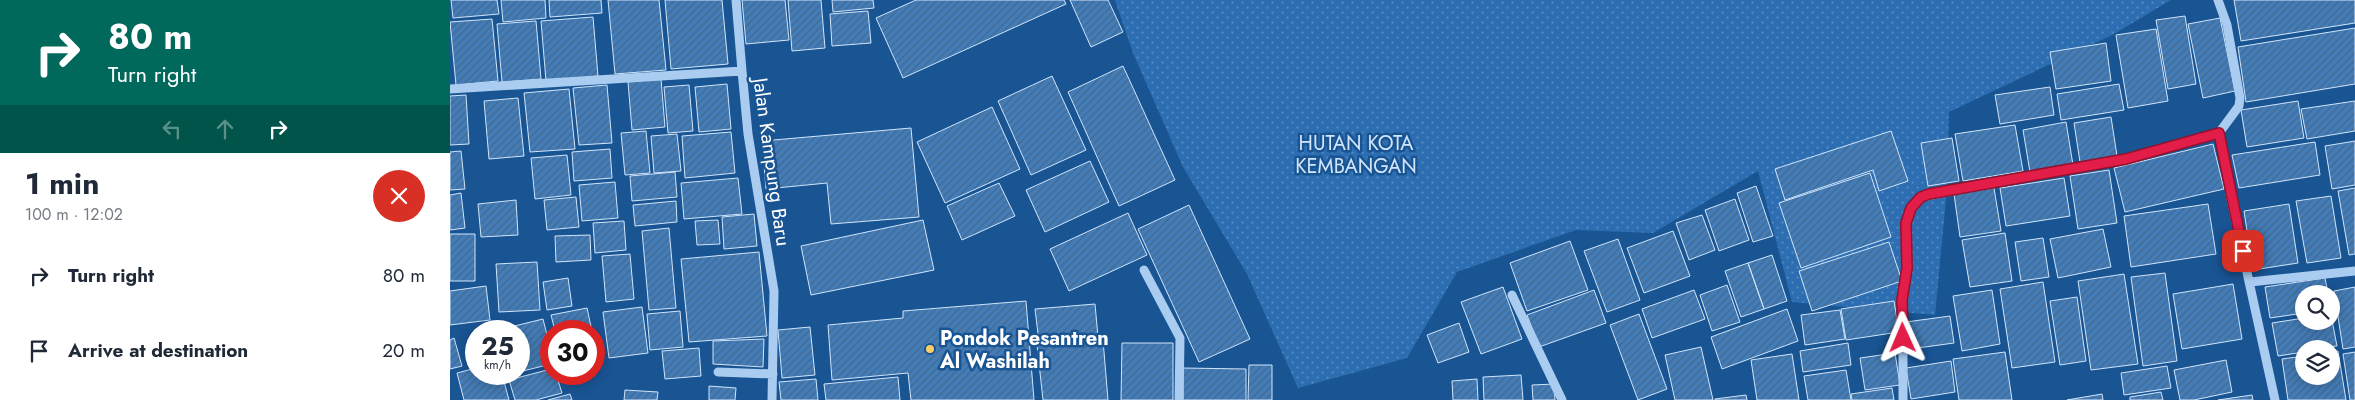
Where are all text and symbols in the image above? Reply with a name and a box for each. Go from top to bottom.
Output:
text: 80 m [108,12,192,62]
icon: right [25,20,90,85]
text: Turn right [108,58,196,90]
street label: Jalan Kampung Baru [745,73,798,248]
icon: left [158,115,186,143]
icon: ahead [211,115,239,143]
icon: right [264,115,292,143]
park label: HUTAN KOTA KEMBANGAN [1295,129,1417,181]
text: 1 min [25,162,99,205]
button: close [373,170,425,222]
text: 100 m · 12:02 [25,203,123,226]
pin [2222,230,2264,272]
icon: arrive [2229,237,2257,265]
icon: right [25,262,53,290]
text: Turn right [68,262,154,289]
text: 80 m [383,262,425,289]
map controls [2295,285,2340,385]
button: search [2295,285,2340,330]
position arrow [1876,311,1928,363]
speed limit sign: 30 [540,320,605,385]
place label: Pondok Pesantren Al Washilah [939,324,1109,376]
text: 25 [481,328,514,364]
icon: arrive [25,337,53,365]
text: Arrive at destination [68,337,248,364]
text: 20 m [382,337,425,364]
button: layers [2295,340,2340,385]
marker: Pondok Pesantren Al Washilah [924,343,936,355]
text: km/h [484,356,511,374]

